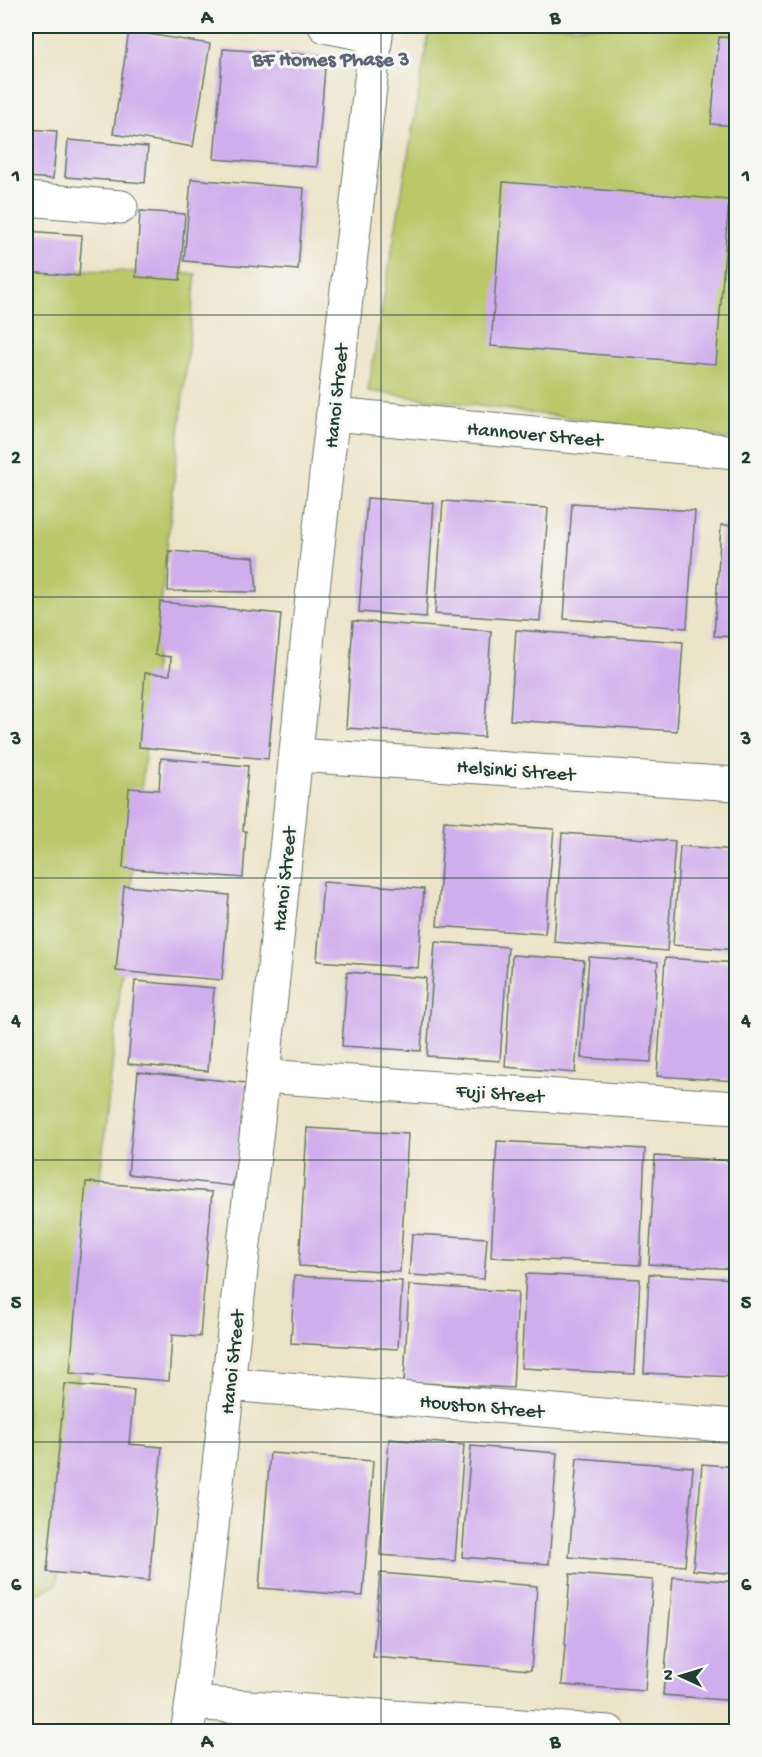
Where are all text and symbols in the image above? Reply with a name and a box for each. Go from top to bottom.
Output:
text: A [200,8,215,31]
text: B [549,8,561,31]
district label: BF Homes Phase 3 [252,49,409,74]
text: 1 [11,166,20,189]
text: 1 [741,166,750,189]
street label: Hanoi Street [322,341,356,450]
street label: Hannover Street [466,419,605,454]
text: 2 [11,448,21,471]
text: 2 [741,448,751,471]
text: 3 [10,729,21,752]
text: 3 [740,729,751,752]
street label: Helsinki Street [456,757,578,788]
street label: Hanoi Street [270,824,304,933]
text: 4 [10,1011,21,1034]
text: 4 [740,1011,751,1034]
street label: Fuji Street [454,1081,546,1110]
text: 5 [11,1293,22,1316]
text: 5 [741,1293,752,1316]
street label: Hanoi Street [218,1307,252,1416]
street label: Houston Street [419,1392,547,1426]
text: 6 [11,1575,22,1598]
text: 6 [741,1575,752,1598]
north arrow [651,1646,711,1706]
text: N [660,1669,679,1681]
text: A [200,1732,215,1755]
text: B [549,1732,561,1755]

